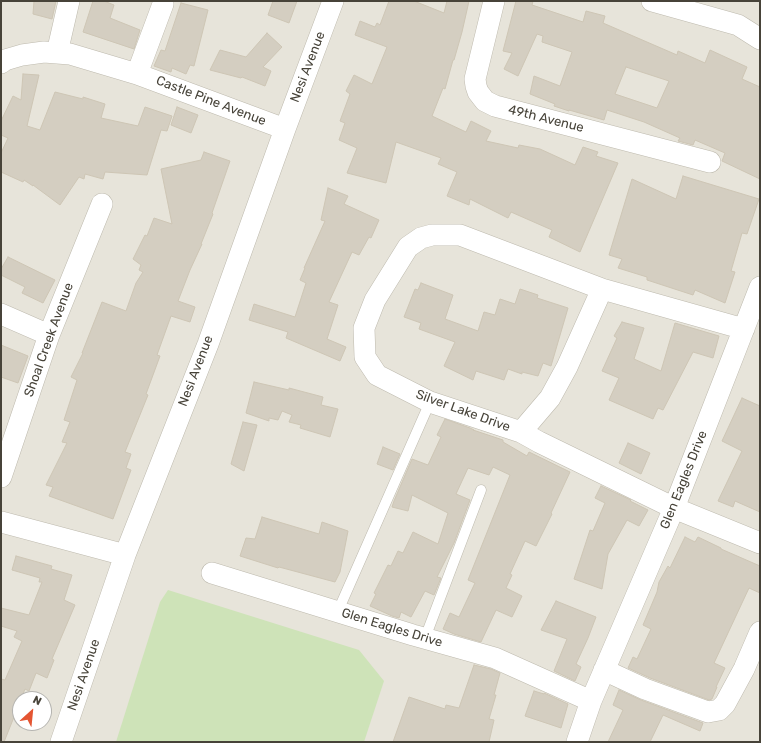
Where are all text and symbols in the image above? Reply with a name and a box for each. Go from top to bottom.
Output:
street label: Nesi Avenue [287,29,329,105]
street label: Castle Pine Avenue [154,73,268,129]
street label: 49th Avenue [507,102,585,136]
street label: Shoal Creek Avenue [21,281,77,399]
street label: Nesi Avenue [175,333,217,409]
street label: Silver Lake Drive [414,387,512,435]
street label: Glen Eagles Drive [657,429,711,531]
street label: Glen Eagles Drive [340,605,444,651]
street label: Nesi Avenue [64,637,104,713]
north arrow [12,691,52,731]
text: N [31,693,44,708]

